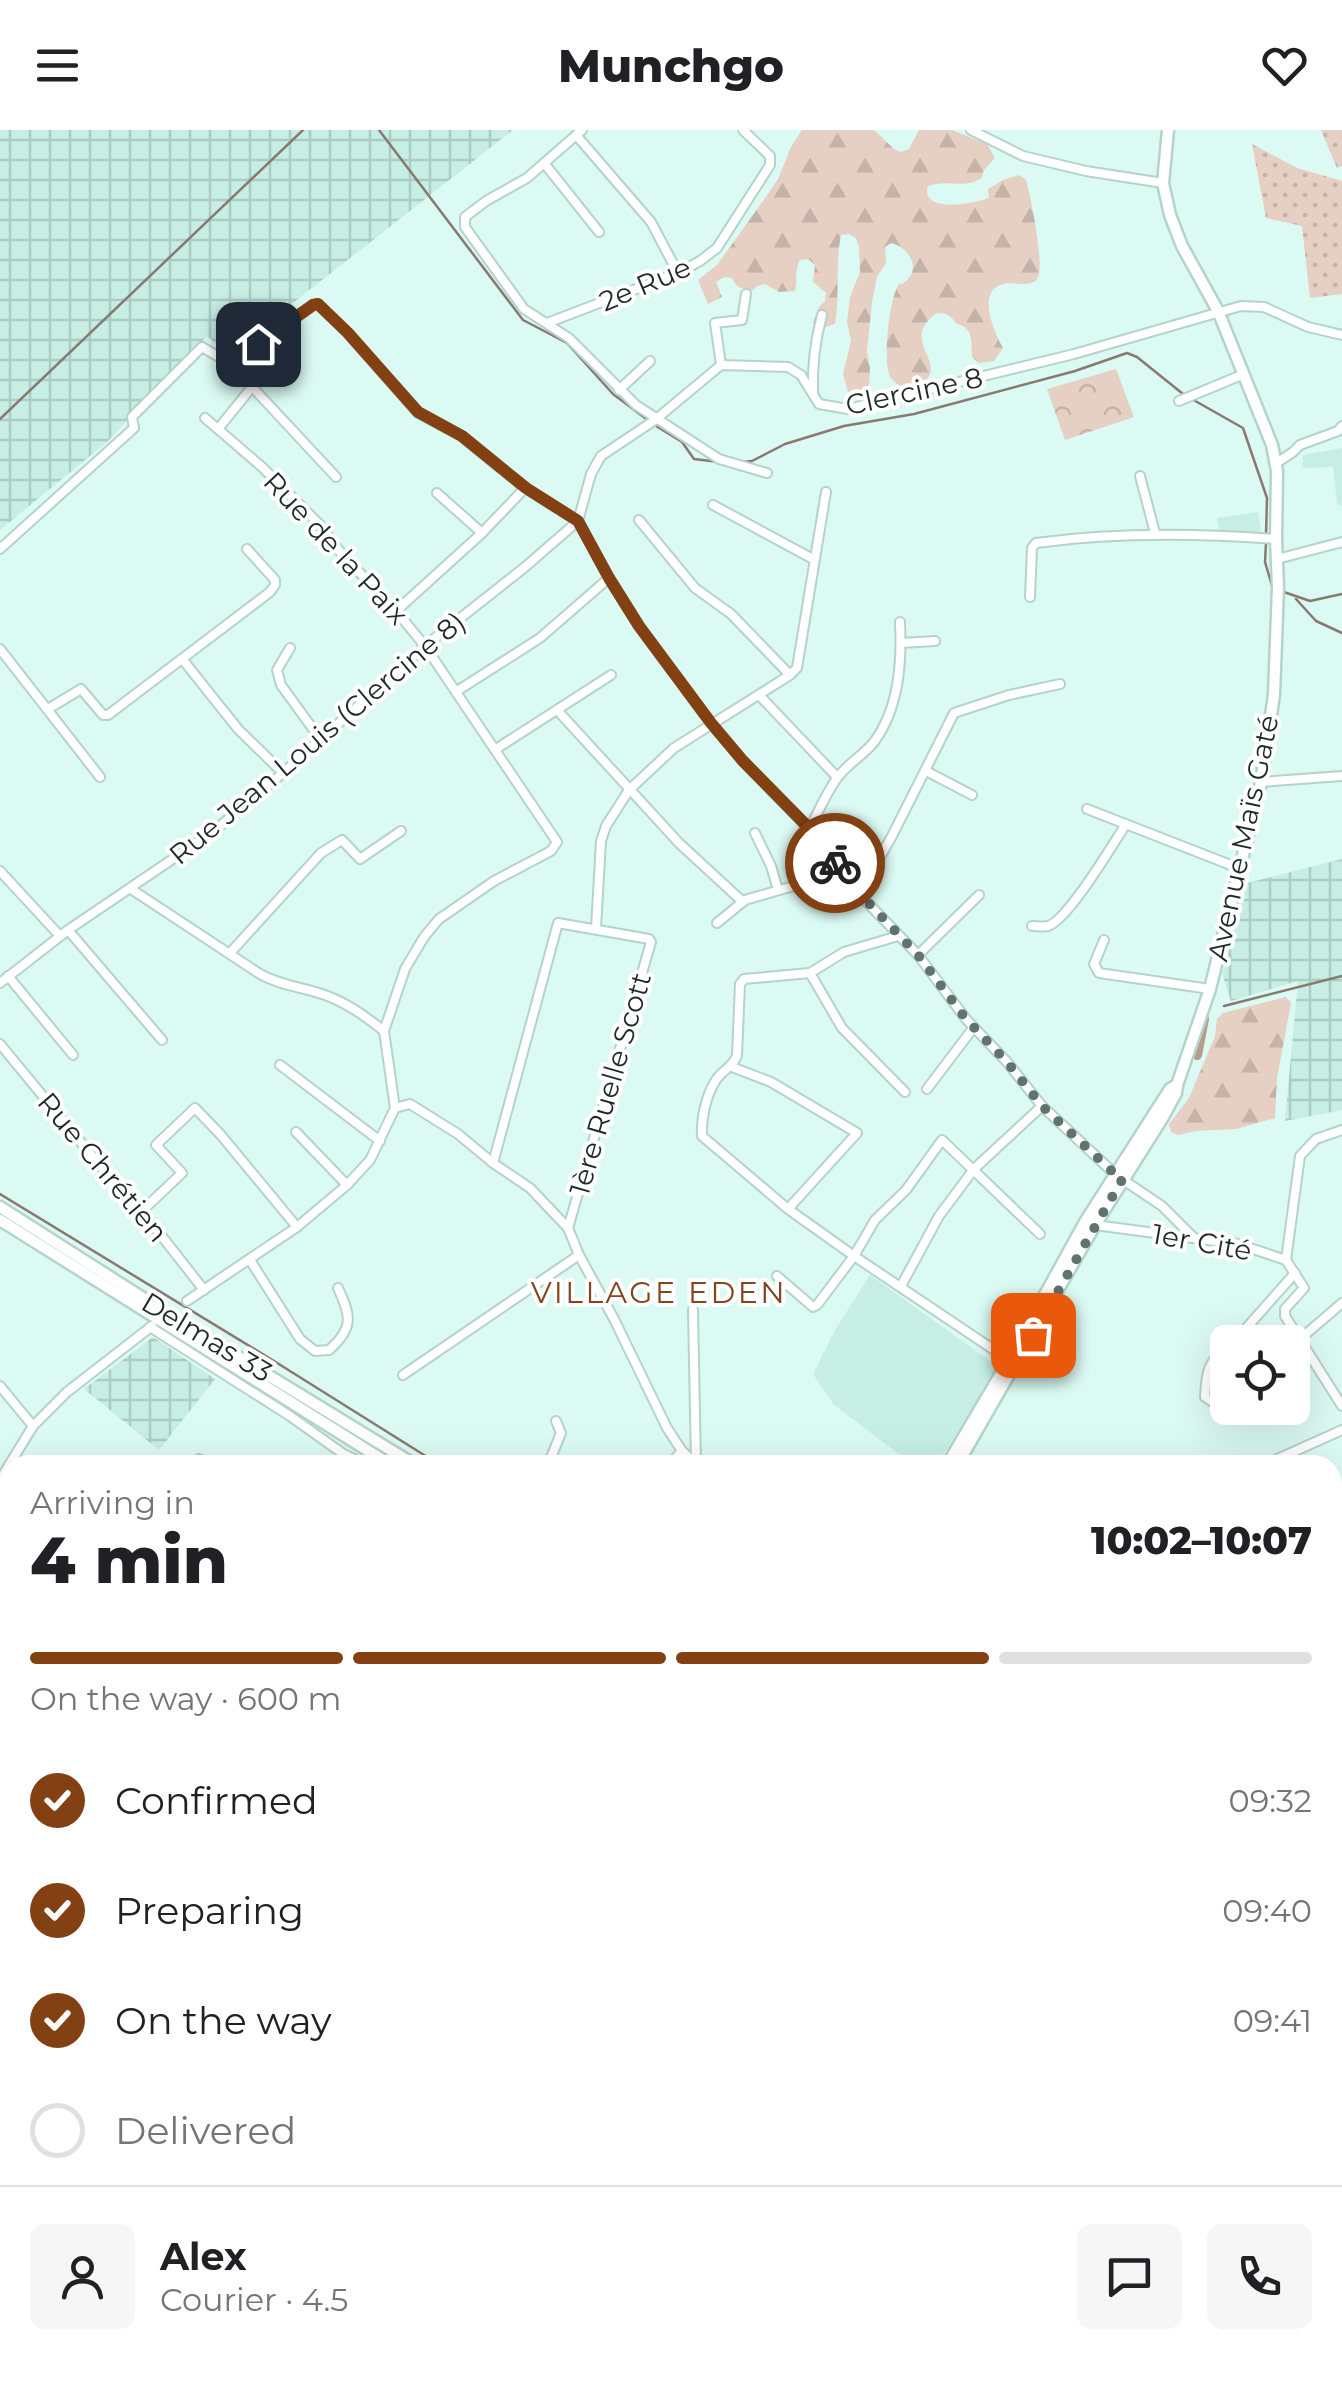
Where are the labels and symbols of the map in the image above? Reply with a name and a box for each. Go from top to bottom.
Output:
street label: 2e Rue [594,250,696,318]
pin [216,302,301,387]
street label: Clercine 8 [842,360,986,422]
street label: Rue de la Paix [257,465,416,632]
street label: Rue Jean Louis (Clercine 8) [162,604,472,872]
street label: Avenue Maïs Gaté [1200,712,1286,964]
courier [785,813,885,913]
street label: 1ère Ruelle Scott [562,969,658,1199]
street label: Rue Chrétien [31,1085,175,1249]
street label: 1er Cité [1150,1217,1254,1267]
district label: VILLAGE EDEN [531,1274,787,1311]
street label: Delmas 33 [136,1285,278,1389]
pin [991,1293,1076,1378]

